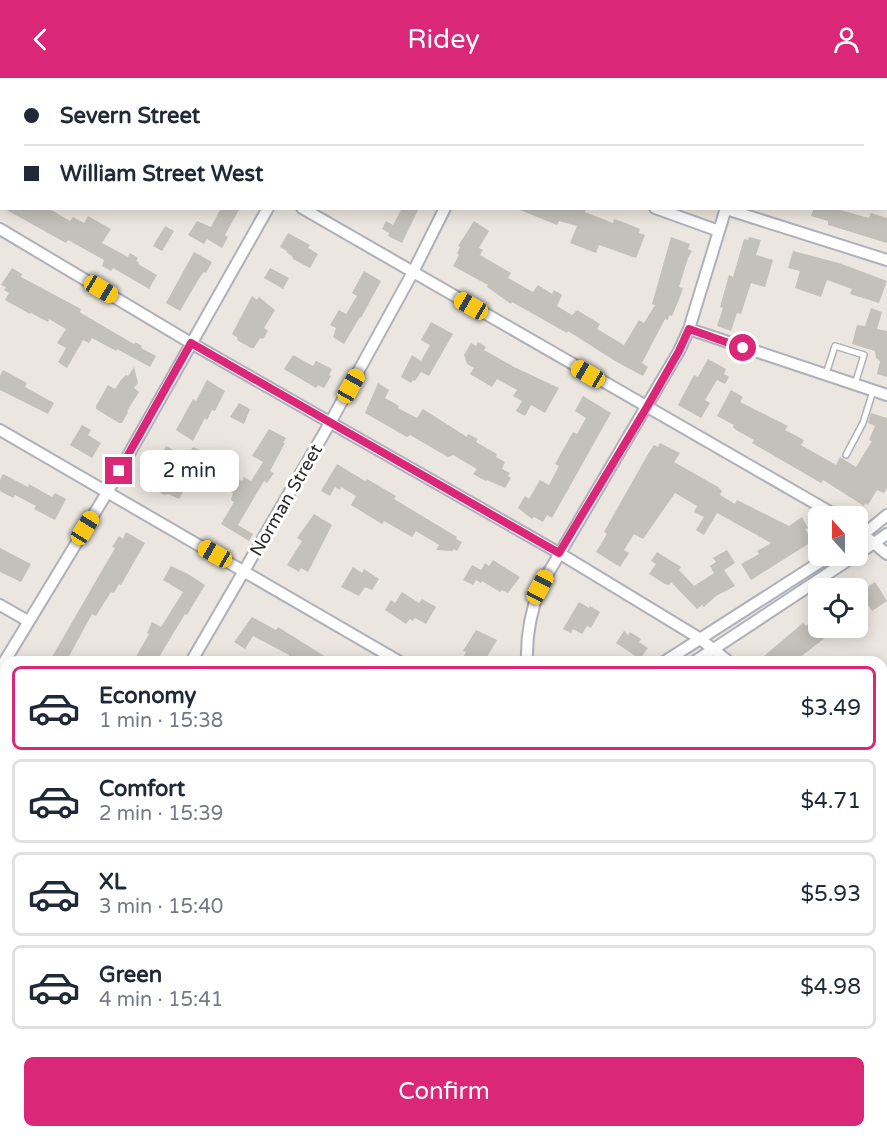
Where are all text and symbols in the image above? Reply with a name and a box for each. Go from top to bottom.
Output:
icon: back [24,23,57,56]
text: Ridey [407,23,480,56]
icon: person [830,23,863,56]
text: Severn Street [60,103,200,129]
text: William Street West [60,161,263,187]
car [81,272,121,306]
car [451,289,491,323]
route start [729,334,756,361]
car [568,357,608,391]
car [334,366,368,406]
street label: Norman Street [245,440,327,560]
callout: 2 min [140,450,239,492]
route end [105,457,132,484]
text: 2 min [163,459,216,483]
north arrow [808,506,868,566]
map controls [808,506,868,638]
car [68,508,102,548]
car [195,537,235,571]
car [524,567,556,607]
button: locate [808,578,868,638]
icon: car [27,681,81,735]
text: Economy [99,683,196,709]
text: $3.49 [801,695,861,721]
text: 1 min · 15:38 [99,709,223,733]
icon: car [27,774,81,828]
text: Comfort [99,776,185,802]
text: $4.71 [800,788,861,814]
text: 2 min · 15:39 [99,802,223,826]
icon: car [27,867,81,921]
text: XL [99,869,126,895]
text: $5.93 [800,881,861,907]
text: 3 min · 15:40 [99,895,223,919]
icon: car [27,960,81,1014]
text: Green [99,962,162,988]
text: $4.98 [800,974,861,1000]
text: 4 min · 15:41 [99,988,223,1012]
button: Confirm [24,1057,864,1126]

